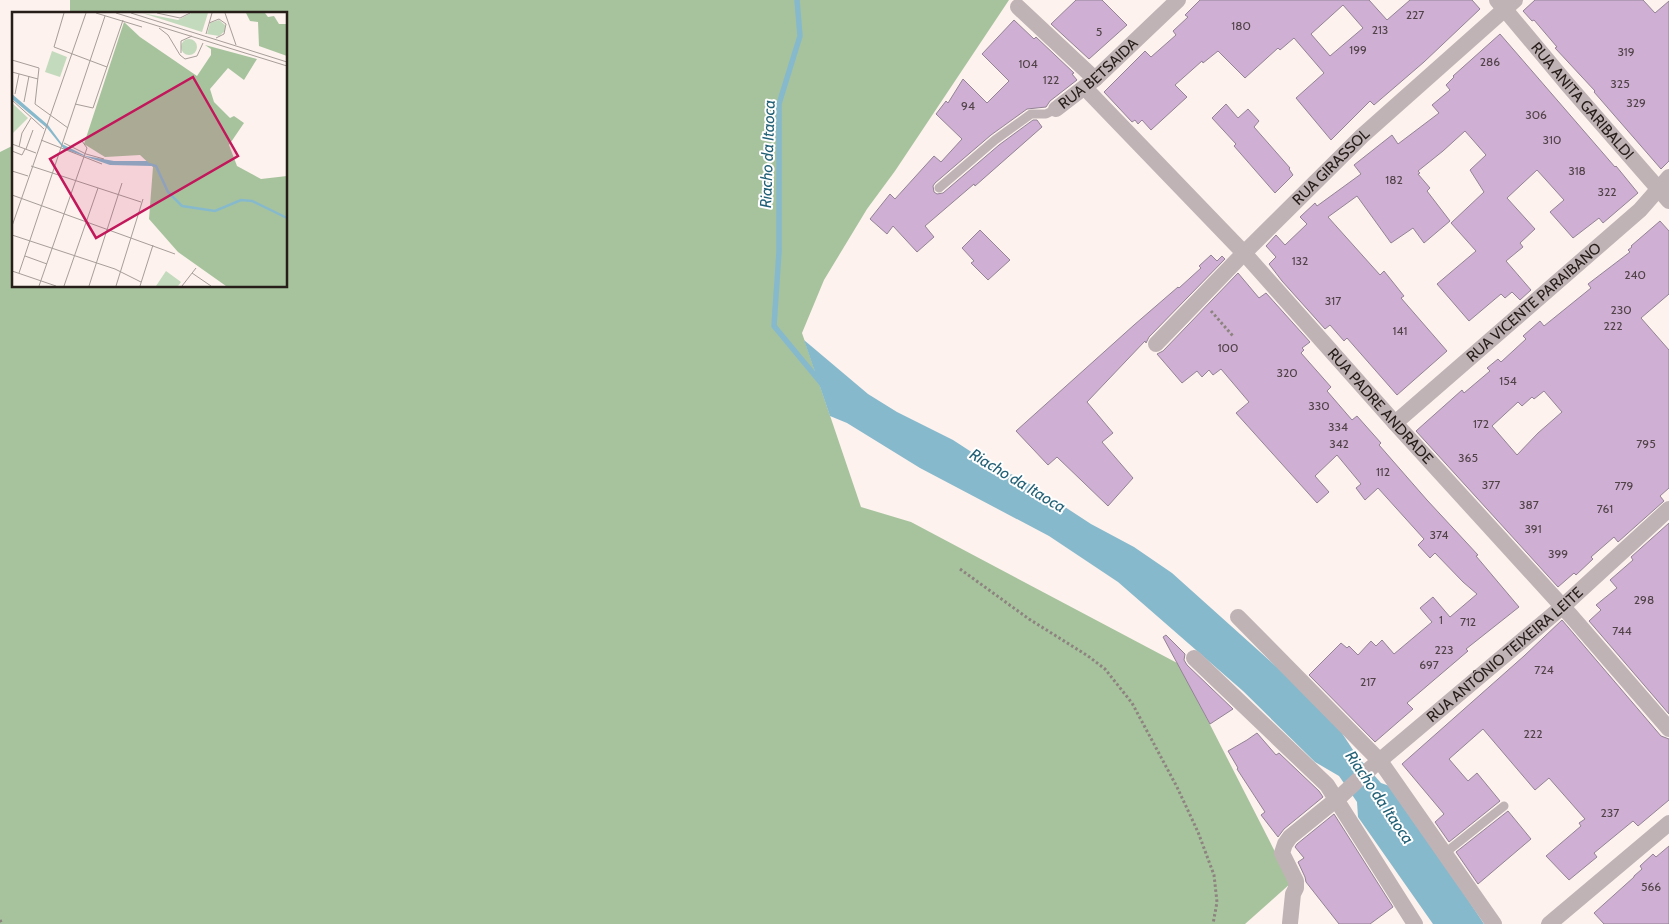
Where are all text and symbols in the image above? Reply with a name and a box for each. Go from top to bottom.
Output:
house number: 227 [1406,7,1424,22]
inset map [12,12,288,288]
house number: 180 [1231,18,1251,33]
house number: 213 [1372,22,1388,37]
house number: 5 [1096,24,1102,39]
street label: RUA BETSAIDA [1055,34,1142,113]
street label: RUA ANITA GARIBALDI [1527,39,1637,163]
house number: 199 [1349,42,1367,57]
house number: 319 [1617,44,1635,59]
house number: 286 [1480,54,1500,69]
house number: 104 [1018,56,1038,71]
house number: 122 [1043,72,1059,87]
house number: 325 [1610,76,1630,91]
house number: 329 [1626,95,1646,110]
house number: 94 [961,98,975,113]
water label: Riacho da Itaoca [756,100,779,208]
house number: 306 [1525,107,1547,122]
street label: RUA GIRASSOL [1289,124,1373,209]
house number: 310 [1543,132,1561,147]
house number: 318 [1568,163,1586,178]
house number: 182 [1385,172,1403,187]
house number: 322 [1597,184,1617,199]
street label: RUA VICENTE PARAIBANO [1463,239,1605,366]
house number: 132 [1292,253,1308,268]
house number: 240 [1624,267,1646,282]
house number: 317 [1325,293,1341,308]
house number: 230 [1610,302,1632,317]
house number: 222 [1604,318,1622,333]
house number: 141 [1393,323,1407,338]
house number: 100 [1218,340,1238,355]
street label: RUA PADRE ANDRADE [1324,344,1437,468]
house number: 320 [1276,365,1298,380]
house number: 154 [1499,373,1517,388]
house number: 330 [1308,398,1330,413]
house number: 172 [1473,416,1489,431]
house number: 334 [1328,419,1348,434]
house number: 342 [1329,436,1349,451]
house number: 795 [1636,436,1656,451]
water label: Riacho da Itaoca [966,444,1069,516]
house number: 365 [1458,450,1478,465]
house number: 112 [1376,464,1390,479]
house number: 377 [1482,477,1500,492]
house number: 779 [1615,478,1634,493]
house number: 387 [1519,497,1539,512]
house number: 761 [1597,501,1613,516]
house number: 391 [1524,521,1542,536]
house number: 374 [1429,527,1449,542]
house number: 399 [1548,546,1568,561]
street label: RUA ANTÔNIO TEIXEIRA LEITE [1423,583,1587,726]
house number: 298 [1634,592,1654,607]
house number: 1 [1439,612,1443,627]
house number: 712 [1460,614,1476,629]
house number: 744 [1612,623,1632,638]
house number: 223 [1434,642,1454,657]
house number: 697 [1419,657,1439,672]
house number: 724 [1534,662,1554,677]
house number: 217 [1360,674,1376,689]
house number: 222 [1524,726,1542,741]
water label: Riacho da Itaoca [1341,747,1418,847]
house number: 237 [1601,805,1619,820]
house number: 566 [1641,879,1661,894]

